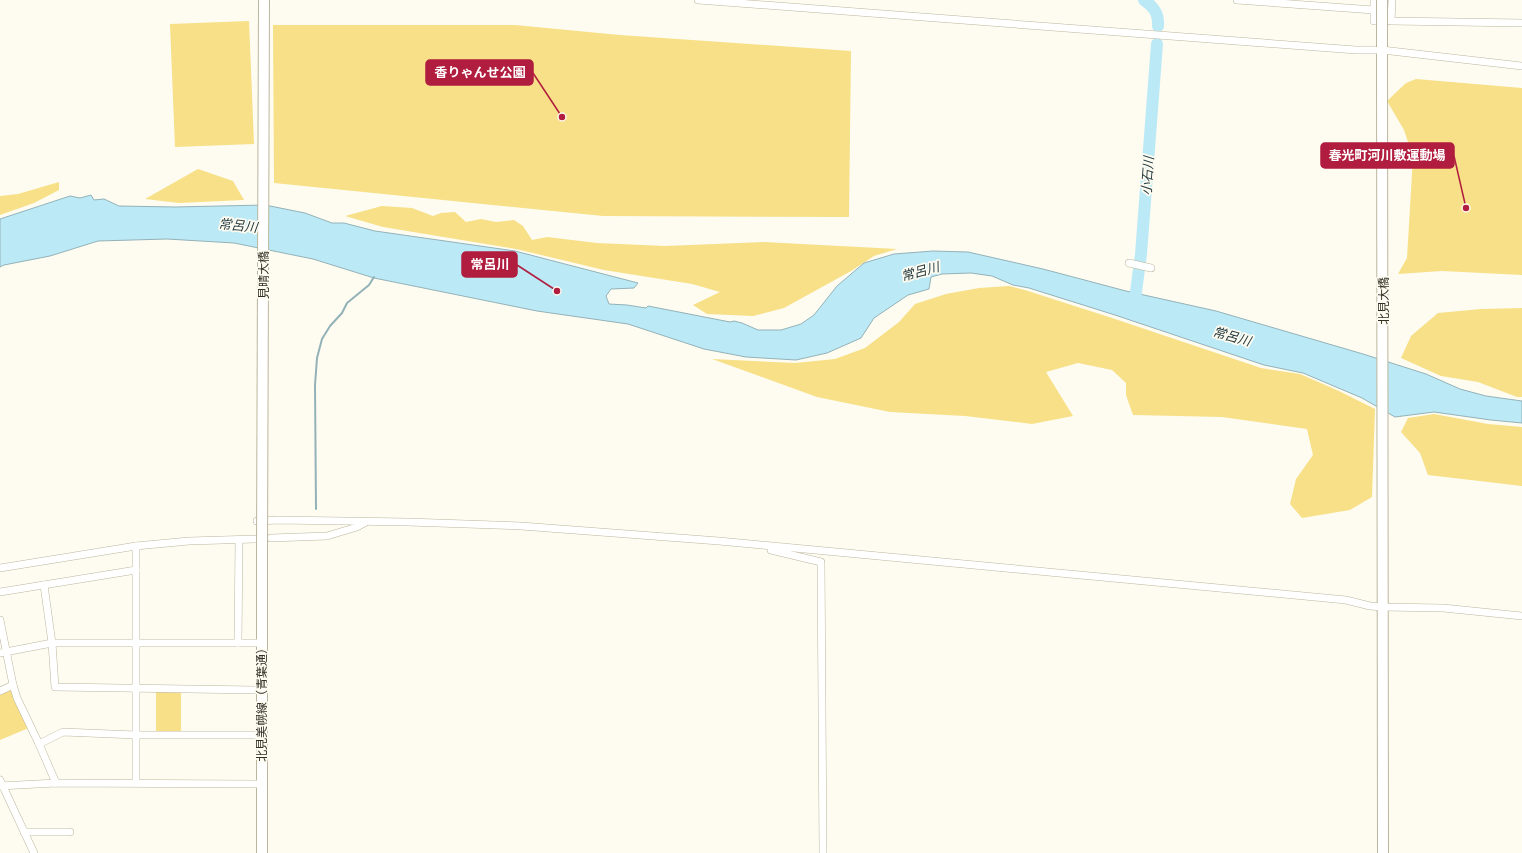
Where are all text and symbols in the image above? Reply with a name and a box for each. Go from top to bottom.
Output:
callout: 香りゃんせ公園 [426,60,533,85]
text: 香りゃんせ公園 [434,62,526,82]
callout: 春光町河川敷運動場 [1321,143,1454,168]
text: 春光町河川敷運動場 [1328,145,1446,165]
water label: 小石川 [1136,154,1158,196]
water label: 常呂川 [218,213,260,237]
street label: 見晴大橋 [254,251,273,299]
callout: 常呂川 [462,252,517,277]
text: 常呂川 [470,254,510,274]
water label: 常呂川 [899,256,943,286]
street label: 北見大橋 [1374,277,1393,325]
water label: 常呂川 [1210,321,1255,352]
street label: 北見美幌線（青葉通） [252,642,271,762]

